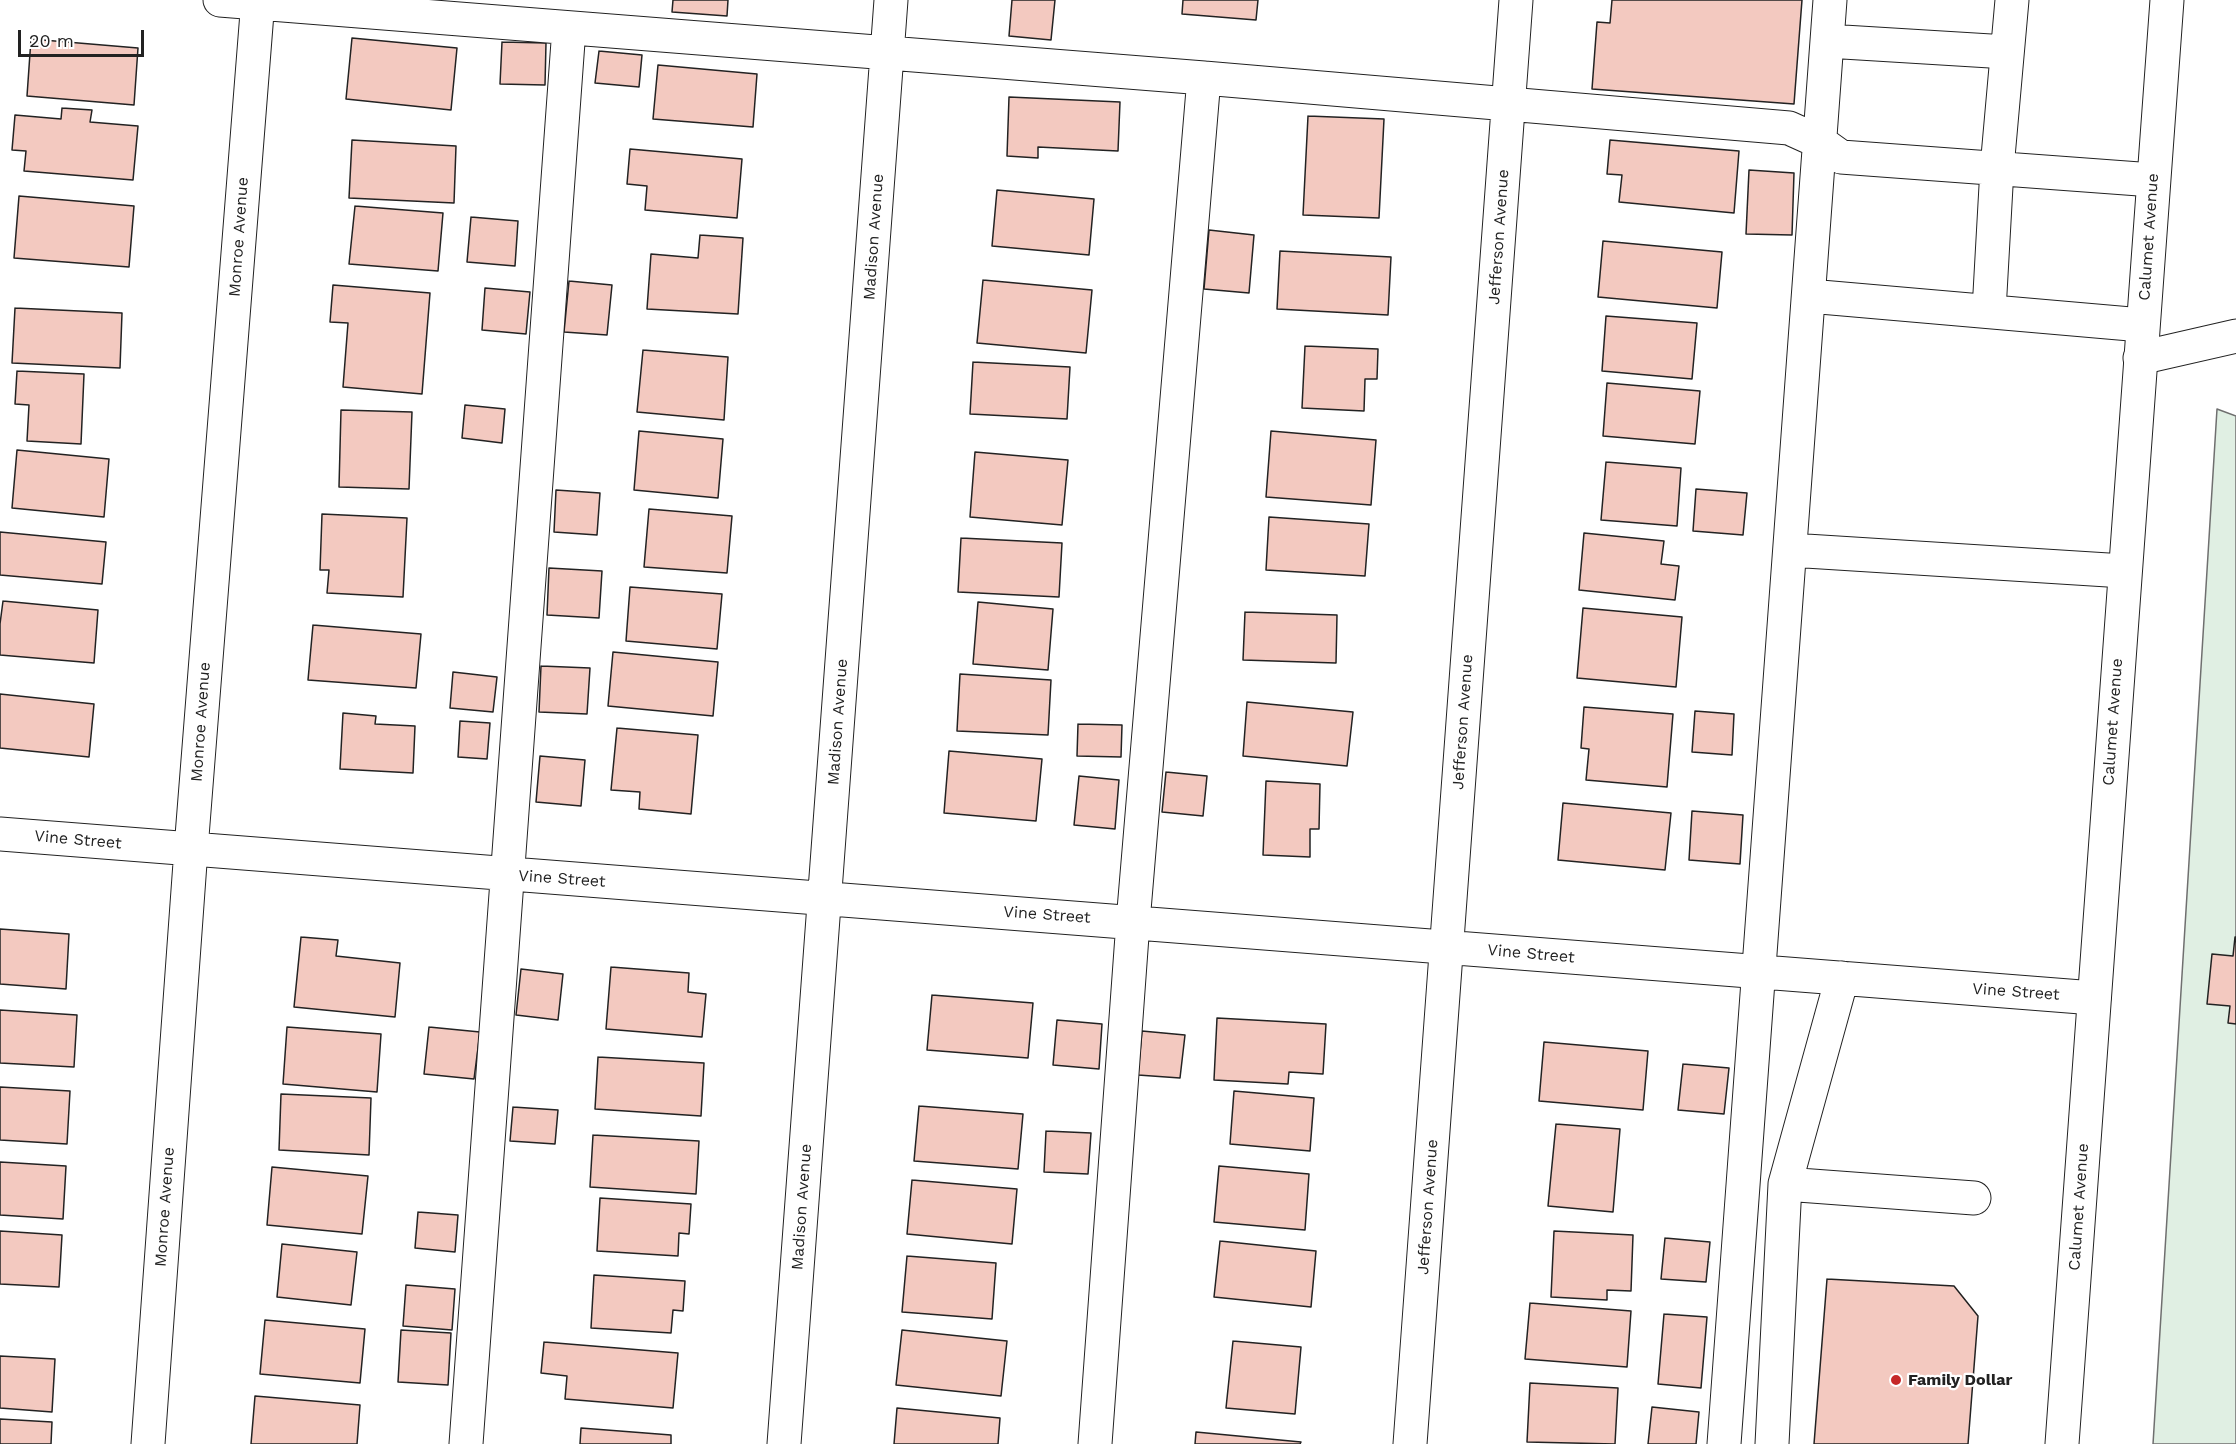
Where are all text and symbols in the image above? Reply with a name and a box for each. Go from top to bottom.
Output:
scale bar [21,18,147,56]
text: 20 m [29,30,74,51]
street label: Jefferson Avenue [1485,169,1513,305]
street label: Madison Avenue [860,173,888,301]
street label: Calumet Avenue [2135,173,2163,301]
street label: Monroe Avenue [225,176,253,298]
street label: Jefferson Avenue [1449,654,1477,790]
street label: Madison Avenue [824,658,852,786]
street label: Calumet Avenue [2099,658,2127,786]
street label: Monroe Avenue [187,661,215,783]
street label: Vine Street [34,827,122,853]
street label: Vine Street [518,866,606,892]
street label: Vine Street [1003,902,1091,928]
street label: Vine Street [1487,941,1575,967]
street label: Vine Street [1972,979,2060,1005]
street label: Jefferson Avenue [1414,1139,1442,1275]
street label: Madison Avenue [788,1143,816,1271]
street label: Calumet Avenue [2065,1143,2093,1271]
street label: Monroe Avenue [151,1146,179,1268]
place label: Family Dollar [1908,1370,2012,1390]
marker: Family Dollar [1889,1373,1903,1387]

